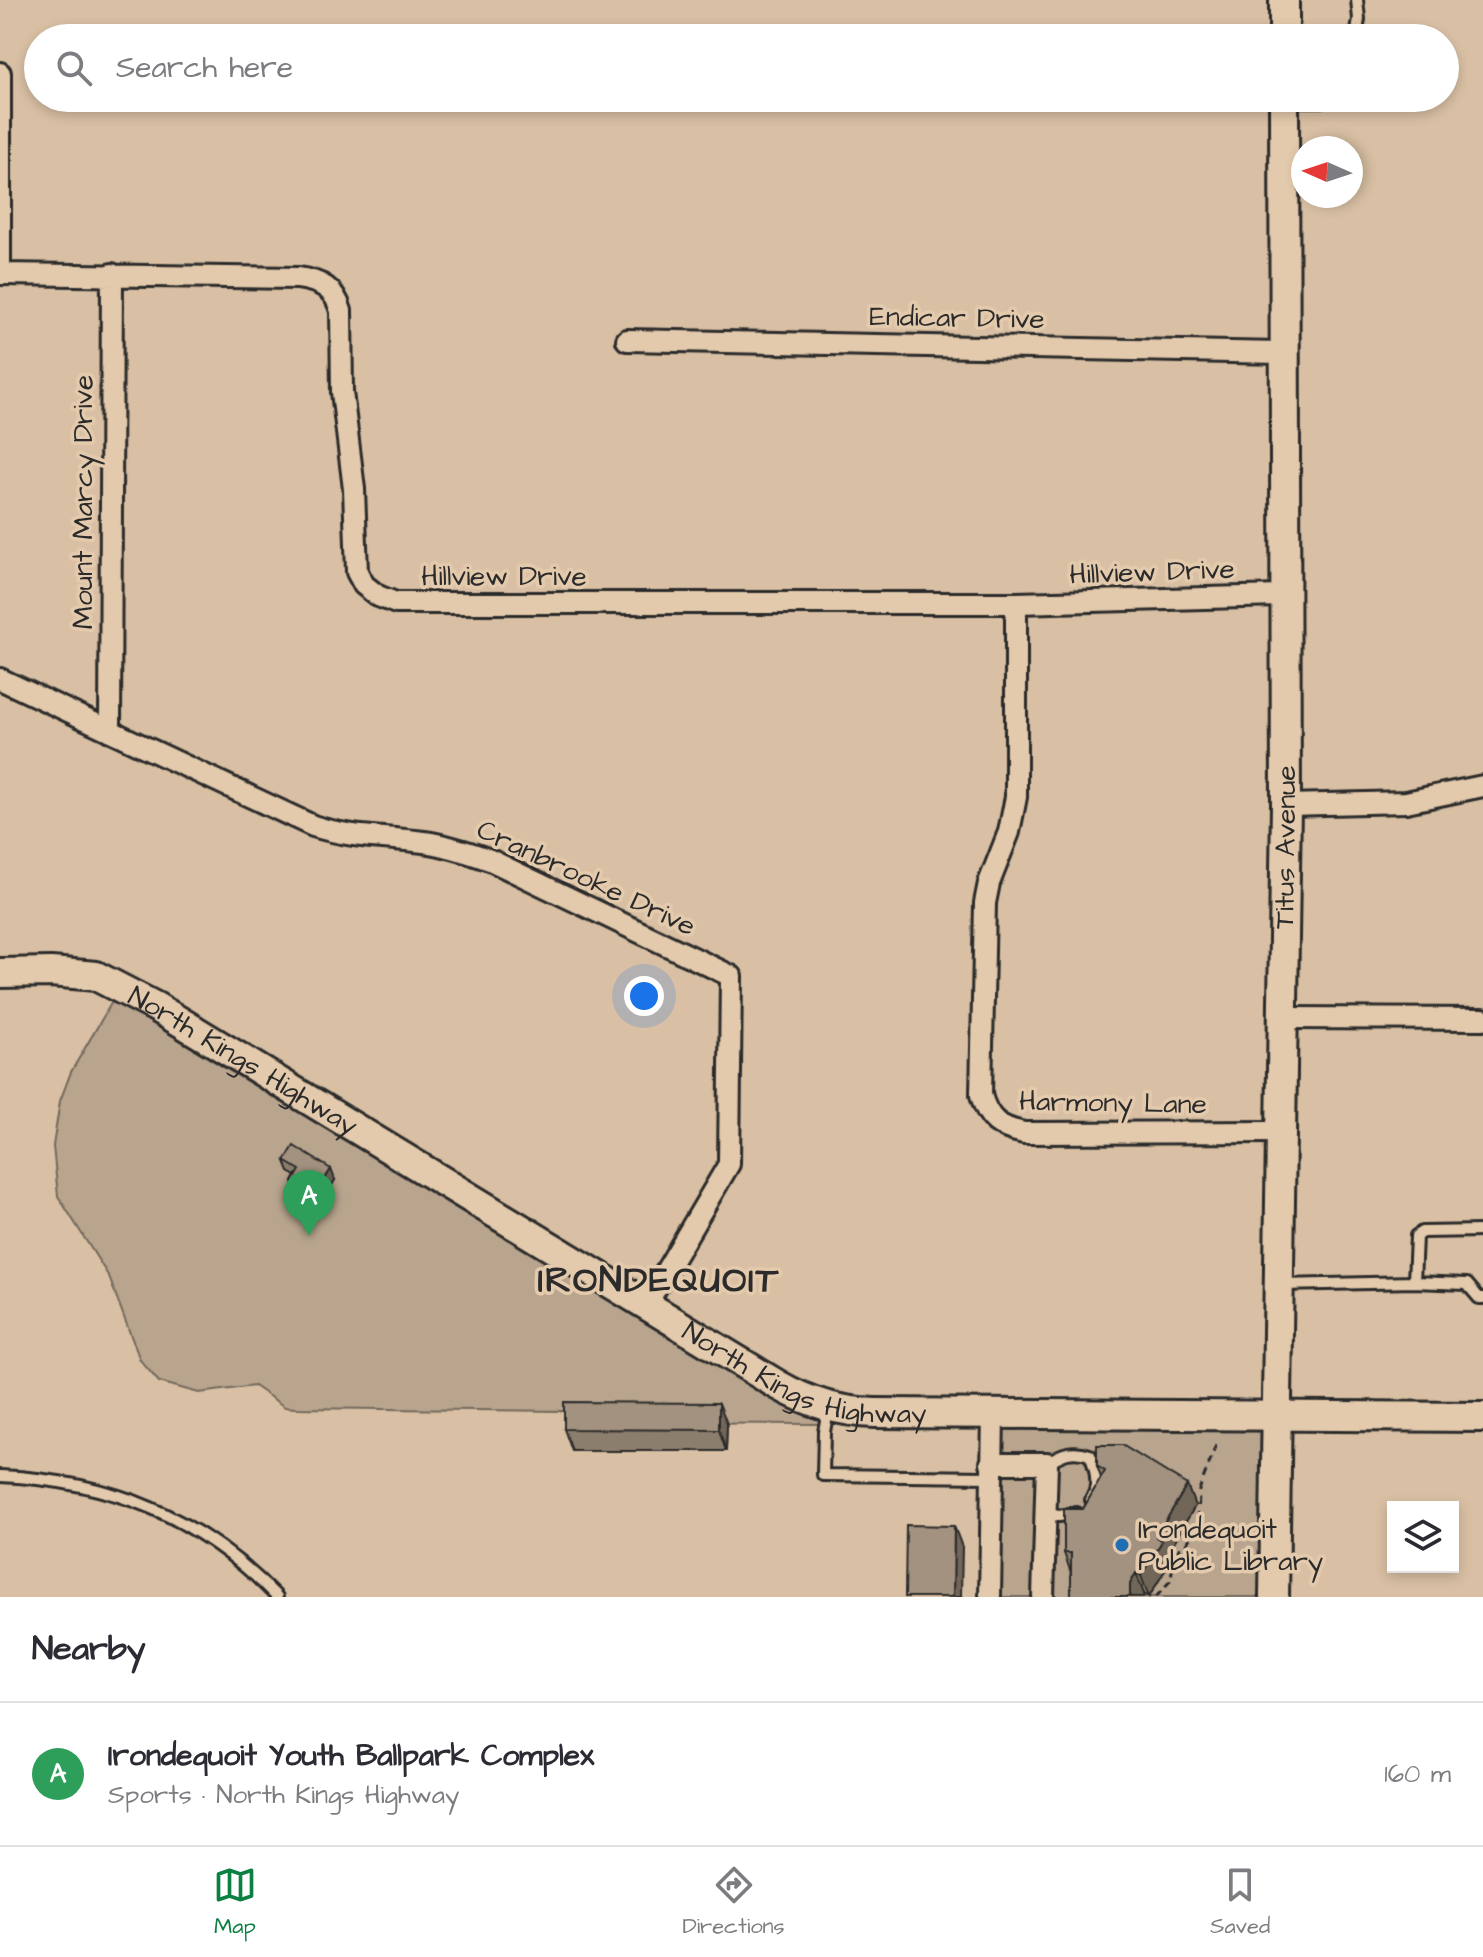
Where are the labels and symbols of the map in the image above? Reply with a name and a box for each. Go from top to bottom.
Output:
north arrow [1291,136,1363,208]
street label: Endicar Drive [869,297,1045,339]
street label: Mount Marcy Drive [64,375,105,629]
street label: Hillview Drive [1069,550,1235,594]
street label: Hillview Drive [421,557,587,596]
street label: Titus Avenue [1265,765,1306,929]
street label: Cranbrooke Drive [470,810,702,946]
your location [624,976,664,1016]
street label: North Kings Highway [122,977,365,1146]
street label: Harmony Lane [1019,1082,1207,1126]
pin: A [283,1170,335,1236]
district label: IRONDEQUOIT [538,1255,780,1306]
street label: North Kings Highway [675,1312,926,1435]
place label: Irondequoit Public Library [1138,1510,1323,1583]
marker: Irondequoit Public Library [1113,1536,1131,1554]

